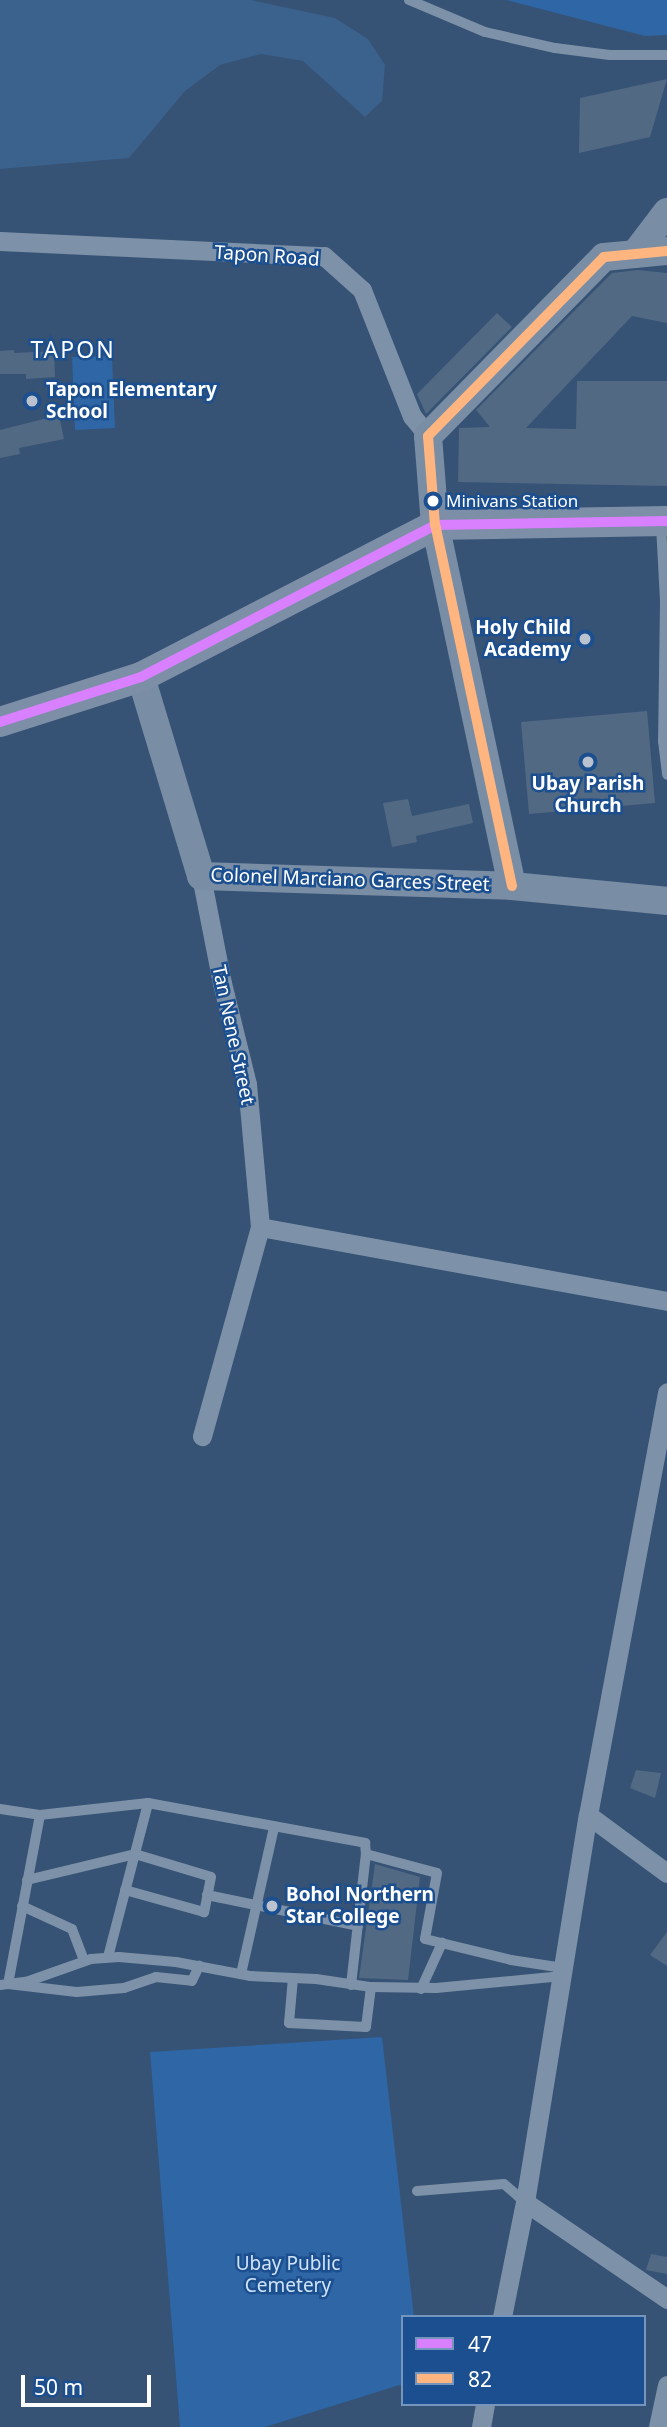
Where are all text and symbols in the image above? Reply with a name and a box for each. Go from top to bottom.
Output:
street label: Tapon Road [214,241,320,271]
district label: TAPON [31,335,115,363]
place label: Tapon Elementary School [46,379,217,423]
marker: Tapon Elementary School [24,393,40,409]
place label: Minivans Station [446,491,578,511]
marker: Minivans Station [426,494,440,508]
place label: Holy Child Academy [475,617,571,661]
marker: Holy Child Academy [577,631,593,647]
marker: Ubay Parish Church [580,754,596,770]
place label: Ubay Parish Church [532,773,644,817]
street label: Colonel Marciano Garces Street [210,864,490,896]
street label: Tan Nene Street [207,963,259,1107]
place label: Bohol Northern Star College [286,1884,434,1928]
marker: Bohol Northern Star College [264,1898,280,1914]
park label: Ubay Public Cemetery [236,2253,340,2297]
legend [401,2315,646,2406]
text: 47 [468,2330,492,2358]
scale bar [24,2360,154,2404]
text: 82 [468,2365,492,2393]
text: 50 m [34,2373,83,2401]

